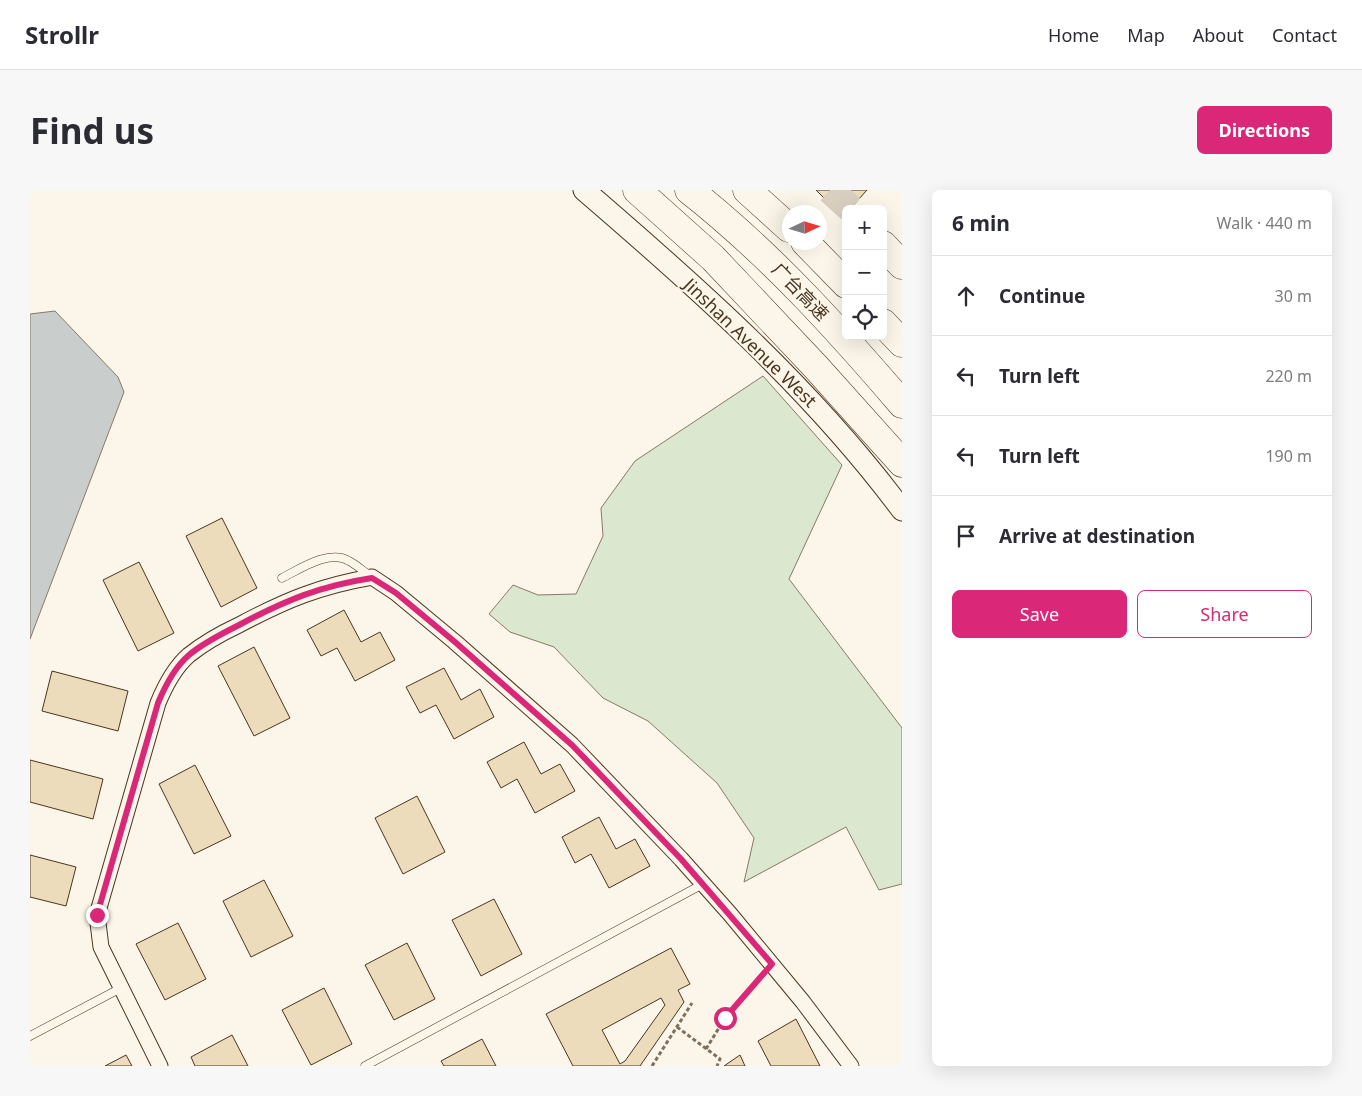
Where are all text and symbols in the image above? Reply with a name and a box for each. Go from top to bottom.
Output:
text: Strollr [25,18,99,51]
text: Home [1048,23,1099,47]
text: Map [1127,23,1165,47]
text: About [1193,23,1244,47]
text: Contact [1272,23,1337,47]
button: Directions [1197,106,1332,154]
text: Find us [30,107,154,154]
north arrow [782,205,827,250]
map controls [842,205,887,340]
button: + [842,205,887,250]
text: 6 min [952,209,1010,237]
text: Walk · 440 m [1217,212,1312,234]
button: − [842,250,887,295]
street label: 广台高速 [767,257,834,326]
street label: Jinshan Avenue West [678,271,823,412]
icon: ahead [952,282,980,310]
text: Continue [999,283,1085,309]
text: 30 m [1275,285,1312,307]
button: locate [842,295,887,340]
icon: left [952,362,980,390]
text: Turn left [999,363,1080,389]
text: 220 m [1265,365,1312,387]
icon: left [952,442,980,470]
text: Turn left [999,443,1080,469]
text: 190 m [1265,445,1312,467]
icon: arrive [952,522,980,550]
text: Arrive at destination [999,523,1195,549]
button: Save [952,590,1127,638]
button: Share [1137,590,1312,638]
route end [86,904,109,927]
route start [714,1007,737,1030]

